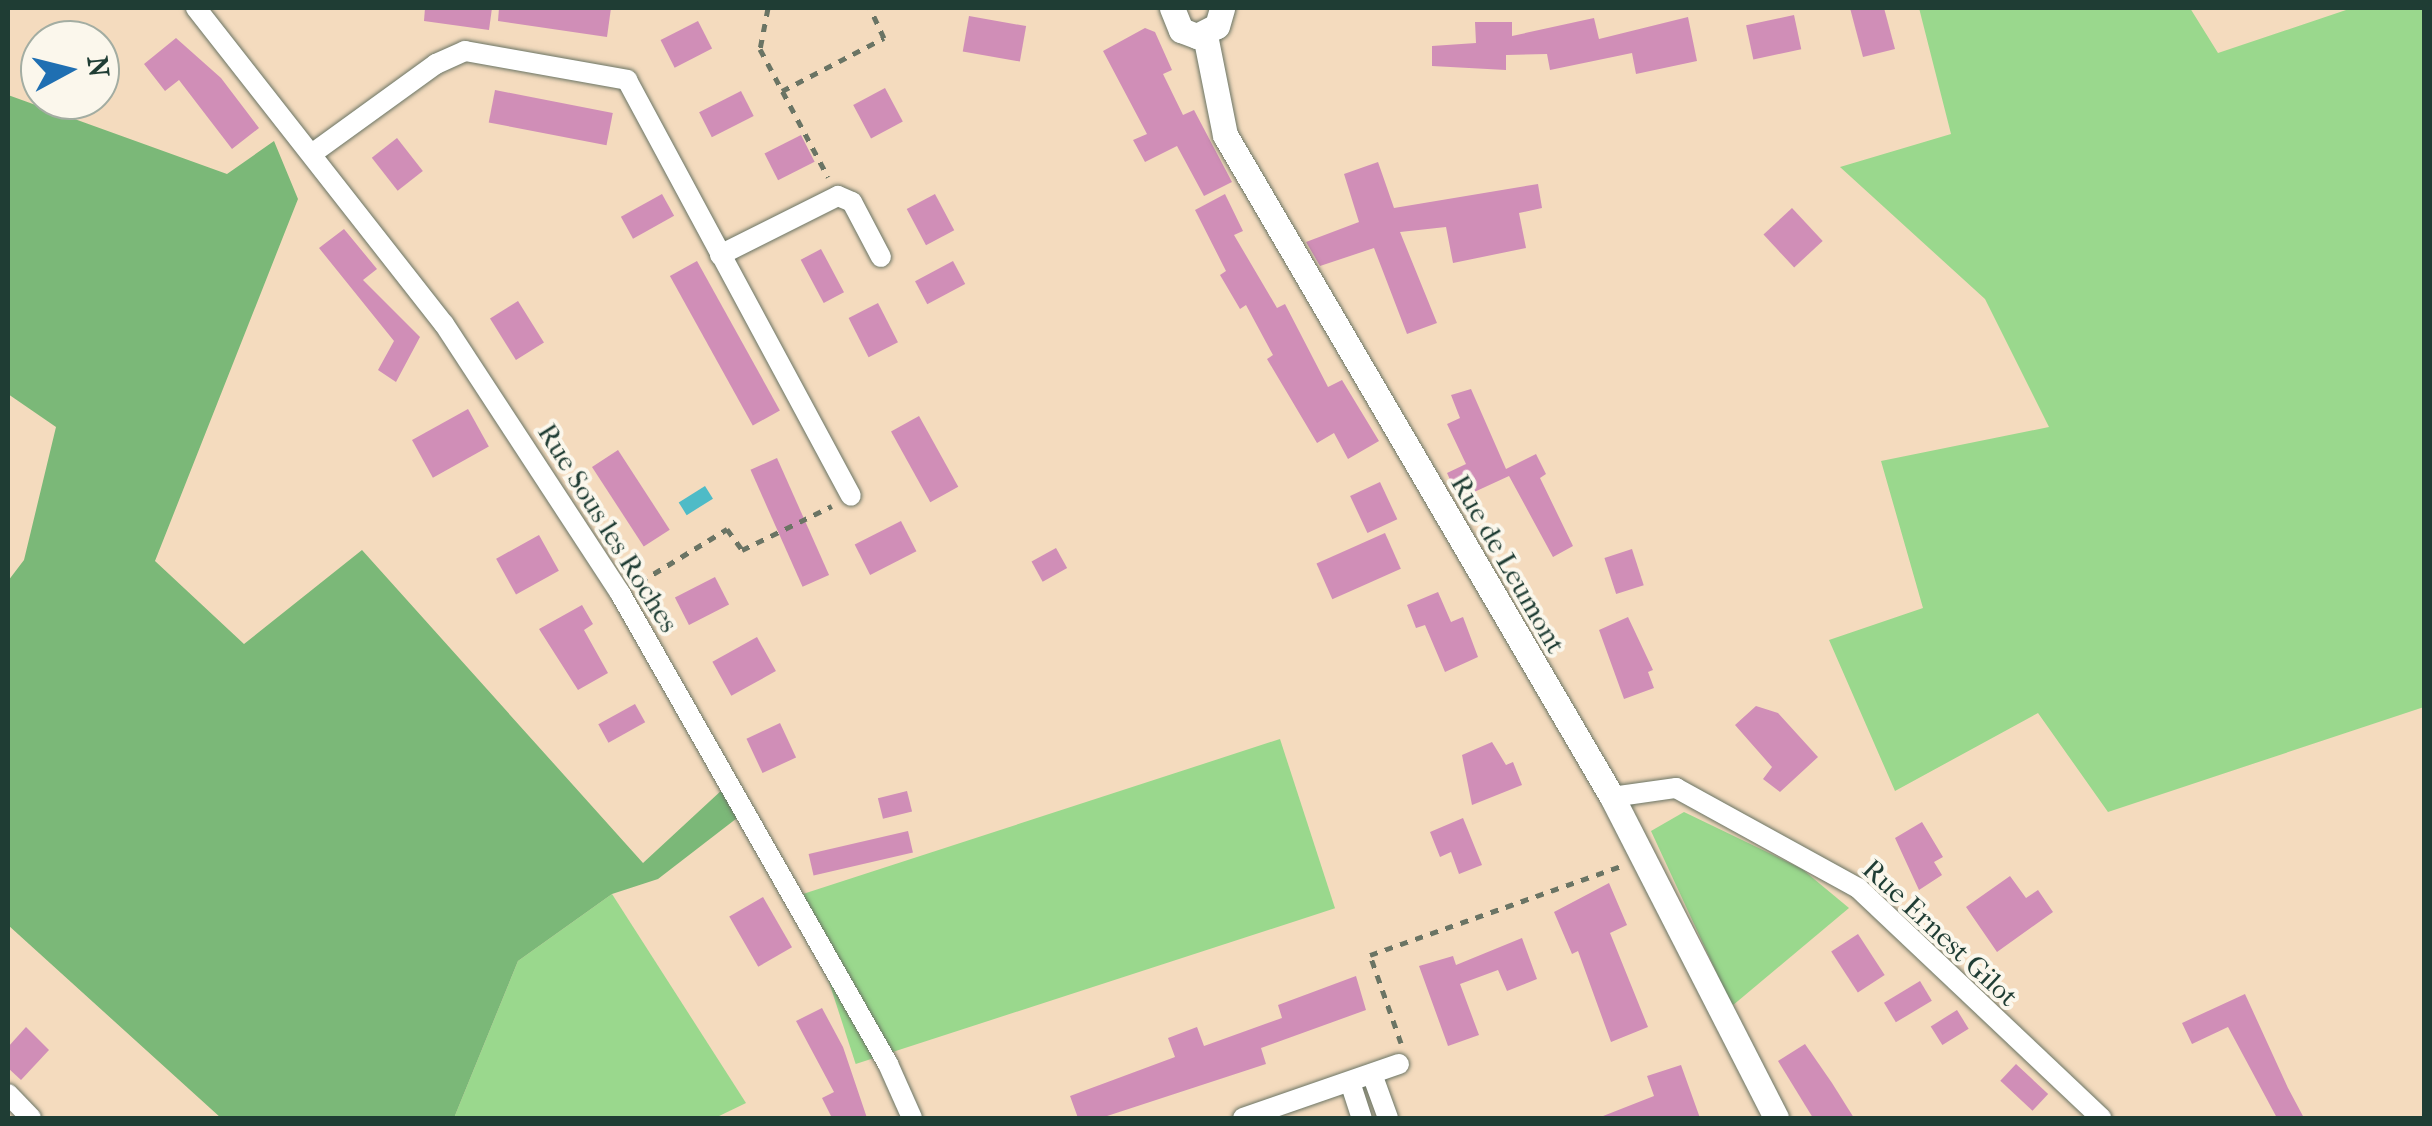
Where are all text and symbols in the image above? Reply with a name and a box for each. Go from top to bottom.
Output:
north arrow [20,20,120,120]
text: N [81,54,116,79]
street label: Rue Sous les Roches [530,417,686,639]
street label: Rue de Leumont [1443,469,1573,659]
street label: Rue Ernest Gilot [1855,852,2025,1014]

